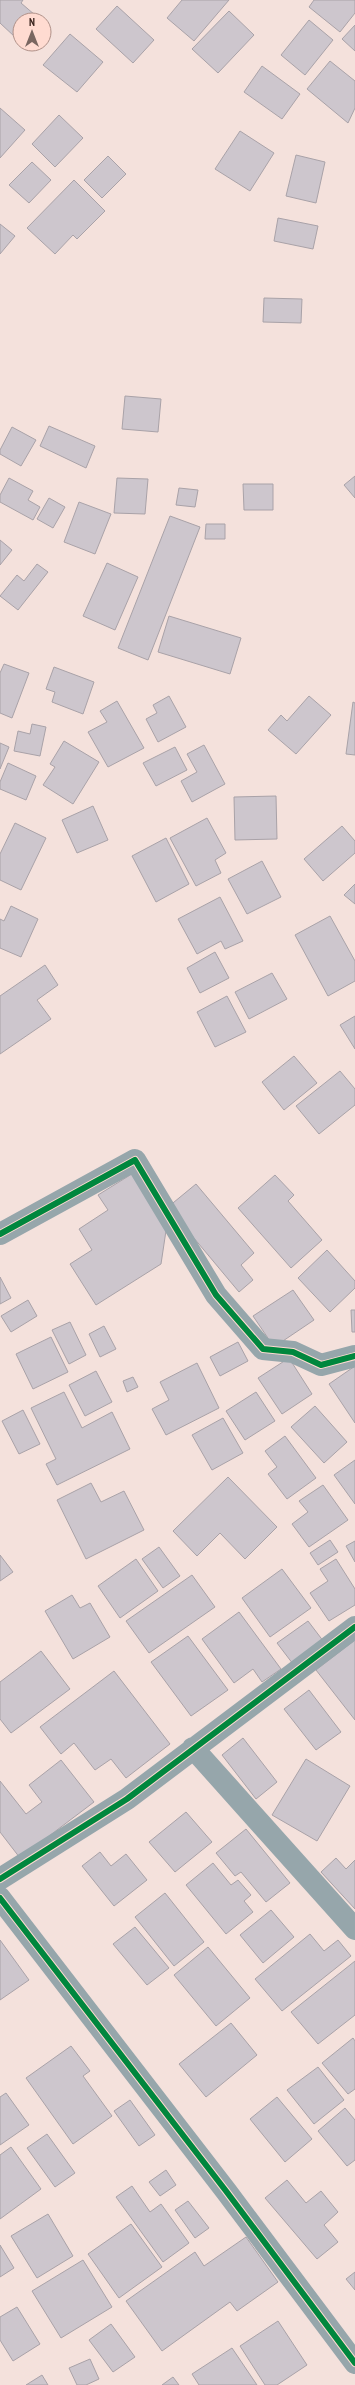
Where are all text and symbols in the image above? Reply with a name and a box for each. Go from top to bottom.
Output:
north arrow [12,12,52,52]
text: N [29,15,35,29]

